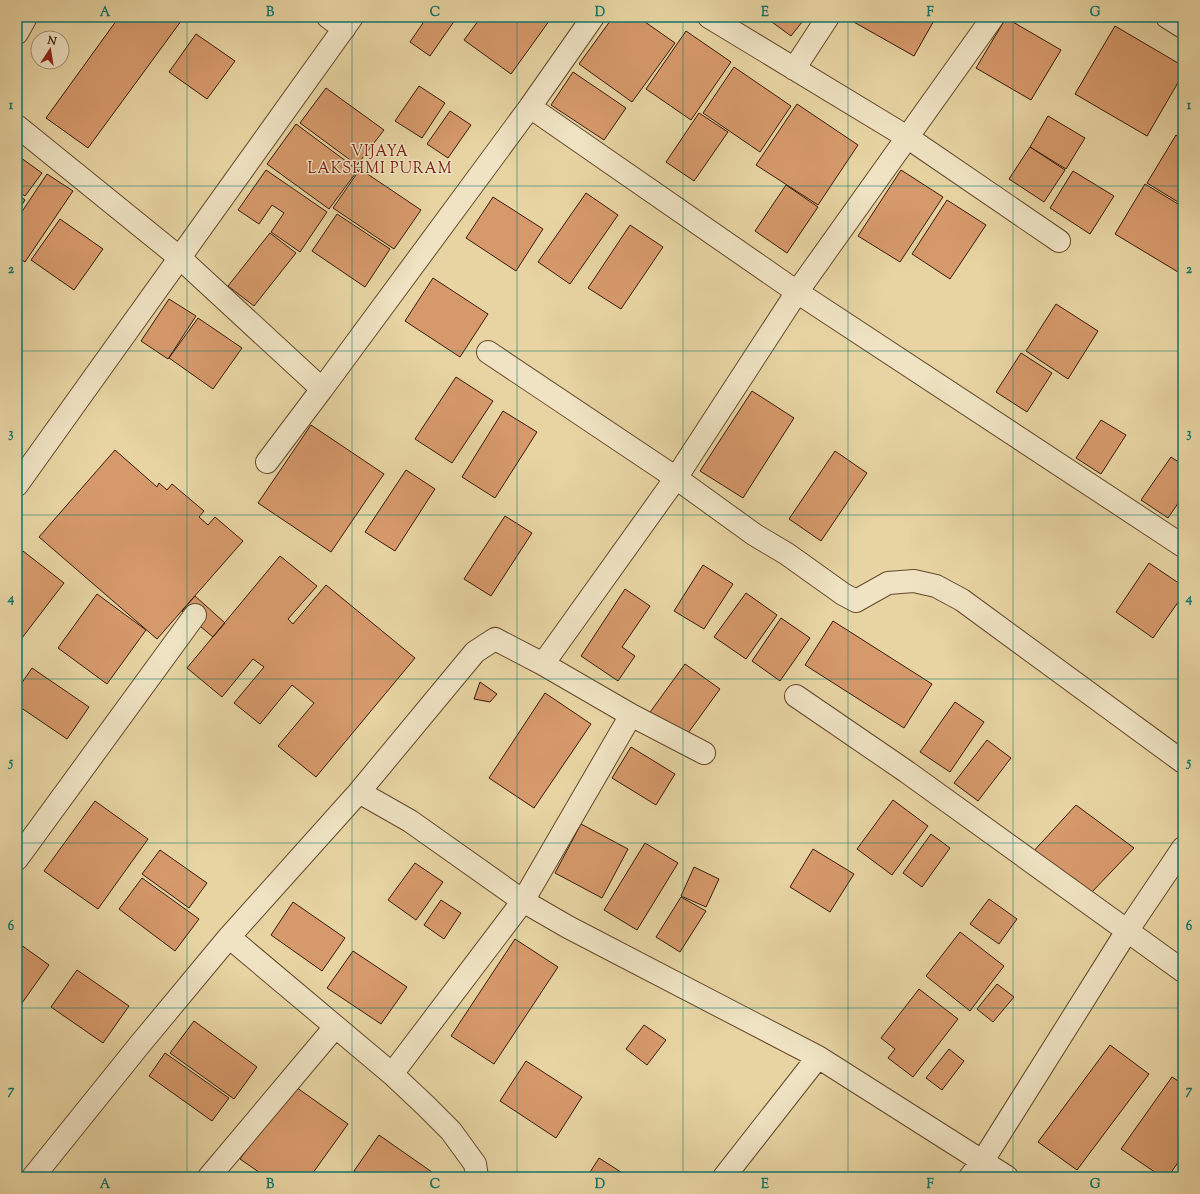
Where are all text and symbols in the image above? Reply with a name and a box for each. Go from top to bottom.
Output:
text: A [100,4,111,22]
text: B [266,4,275,22]
text: C [430,4,440,22]
text: D [595,4,605,22]
text: E [761,4,769,22]
text: F [926,4,934,22]
text: G [1090,4,1101,22]
north arrow [30,30,70,70]
text: N [45,32,58,50]
text: 1 [9,97,14,115]
text: 1 [1187,97,1192,115]
district label: VIJAYA LAKSHMI PURAM [308,142,453,180]
text: 2 [8,261,15,279]
text: 2 [1186,261,1193,279]
text: 3 [8,425,14,443]
text: 3 [1186,425,1192,443]
text: 4 [7,590,15,608]
text: 4 [1185,590,1193,608]
text: 5 [8,754,14,772]
text: 5 [1186,754,1192,772]
text: 6 [8,918,15,936]
text: 6 [1186,918,1193,936]
text: 7 [8,1082,15,1100]
text: 7 [1186,1082,1193,1100]
text: A [100,1176,111,1194]
text: B [266,1176,275,1194]
text: C [430,1176,440,1194]
text: D [595,1176,605,1194]
text: E [761,1176,769,1194]
text: F [926,1176,934,1194]
text: G [1090,1176,1101,1194]

